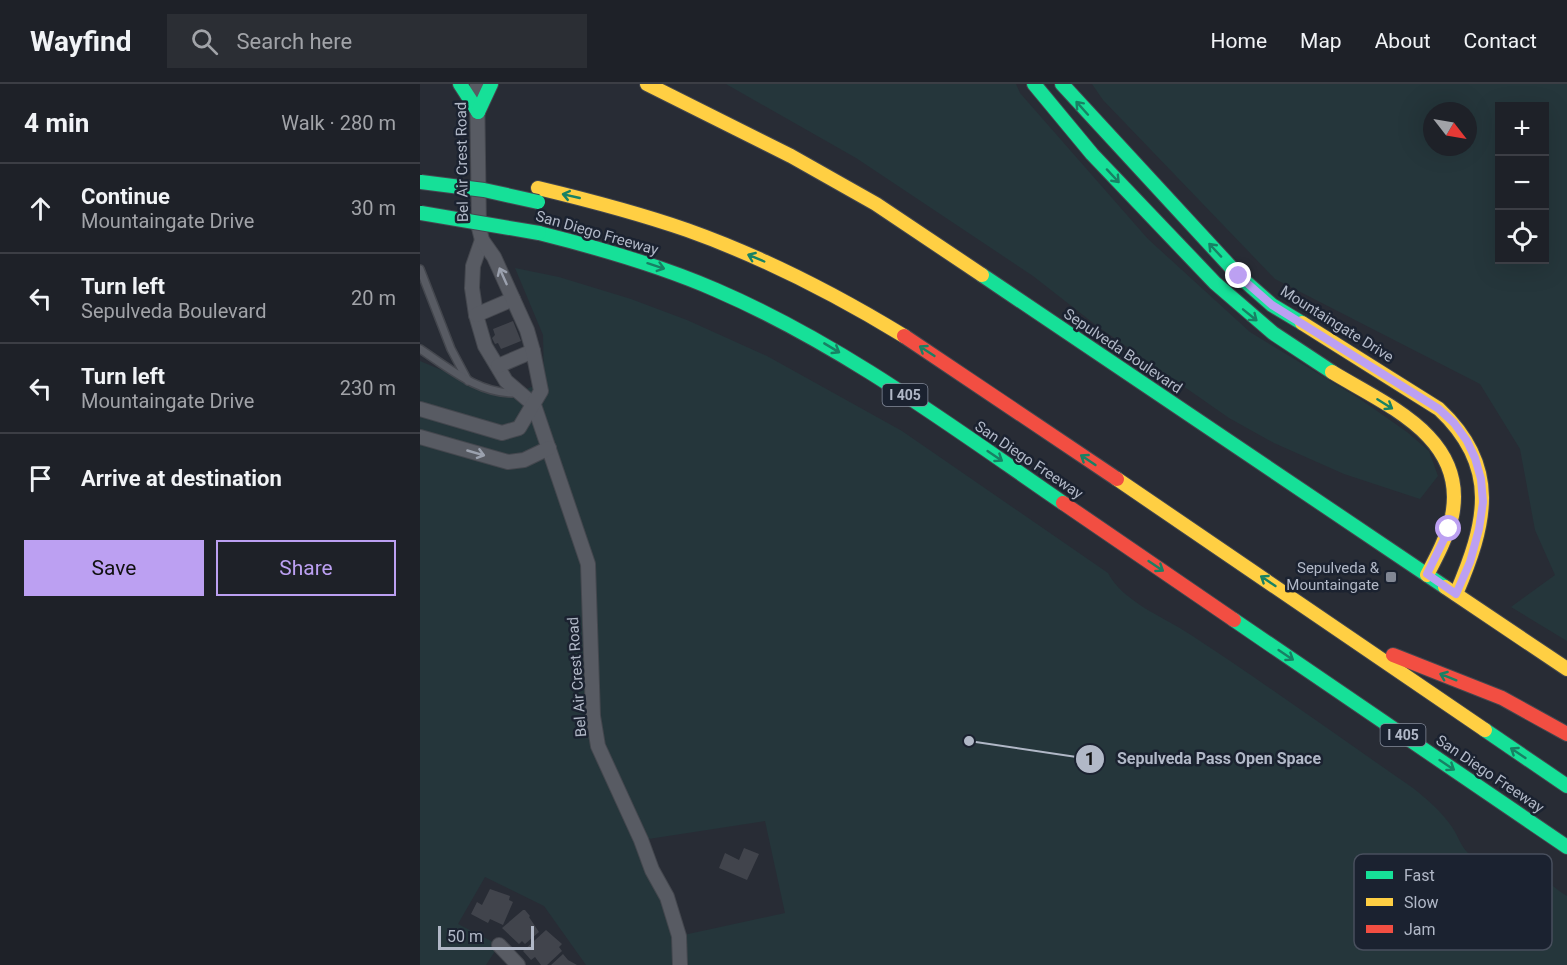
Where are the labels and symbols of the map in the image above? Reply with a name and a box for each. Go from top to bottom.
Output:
one-way arrow [1075,101,1089,116]
street label: Bel Air Crest Road [452,102,472,222]
north arrow [1423,102,1477,156]
one-way arrow [1106,168,1120,183]
one-way arrow [562,190,581,202]
street label: San Diego Freeway [534,207,660,259]
one-way arrow [1208,243,1222,258]
one-way arrow [748,251,766,263]
one-way arrow [646,262,665,273]
route end [1225,262,1251,288]
one-way arrow [497,268,508,286]
street label: Mountaingate Drive [1277,282,1397,366]
street label: Sepulveda Boulevard [1060,305,1186,397]
one-way arrow [1242,308,1258,321]
one-way arrow [823,343,840,355]
one-way arrow [919,344,936,356]
road number: I 405 [882,384,928,406]
one-way arrow [1376,398,1393,410]
street label: San Diego Freeway [971,417,1087,503]
one-way arrow [466,448,485,459]
one-way arrow [986,450,1002,462]
one-way arrow [1081,454,1097,466]
route start [1435,515,1461,541]
place label: Sepulveda & Mountaingate [1286,559,1380,594]
one-way arrow [1147,560,1163,572]
marker: Sepulveda & Mountaingate [1384,570,1398,584]
one-way arrow [1261,575,1277,587]
street label: Bel Air Crest Road [564,616,590,738]
one-way arrow [1278,649,1295,662]
one-way arrow [1439,671,1458,682]
road number: I 405 [1380,724,1426,746]
street label: San Diego Freeway [1432,731,1548,817]
callout: Sepulveda Pass Open Space [1075,742,1333,776]
one-way arrow [1511,747,1527,759]
text: 1 [1085,748,1095,769]
text: Sepulveda Pass Open Space [1117,749,1321,768]
one-way arrow [1439,759,1456,772]
legend [1354,854,1552,950]
text: Fast [1404,866,1435,885]
text: Slow [1404,893,1439,912]
text: Jam [1404,920,1436,939]
scale bar [438,923,534,950]

